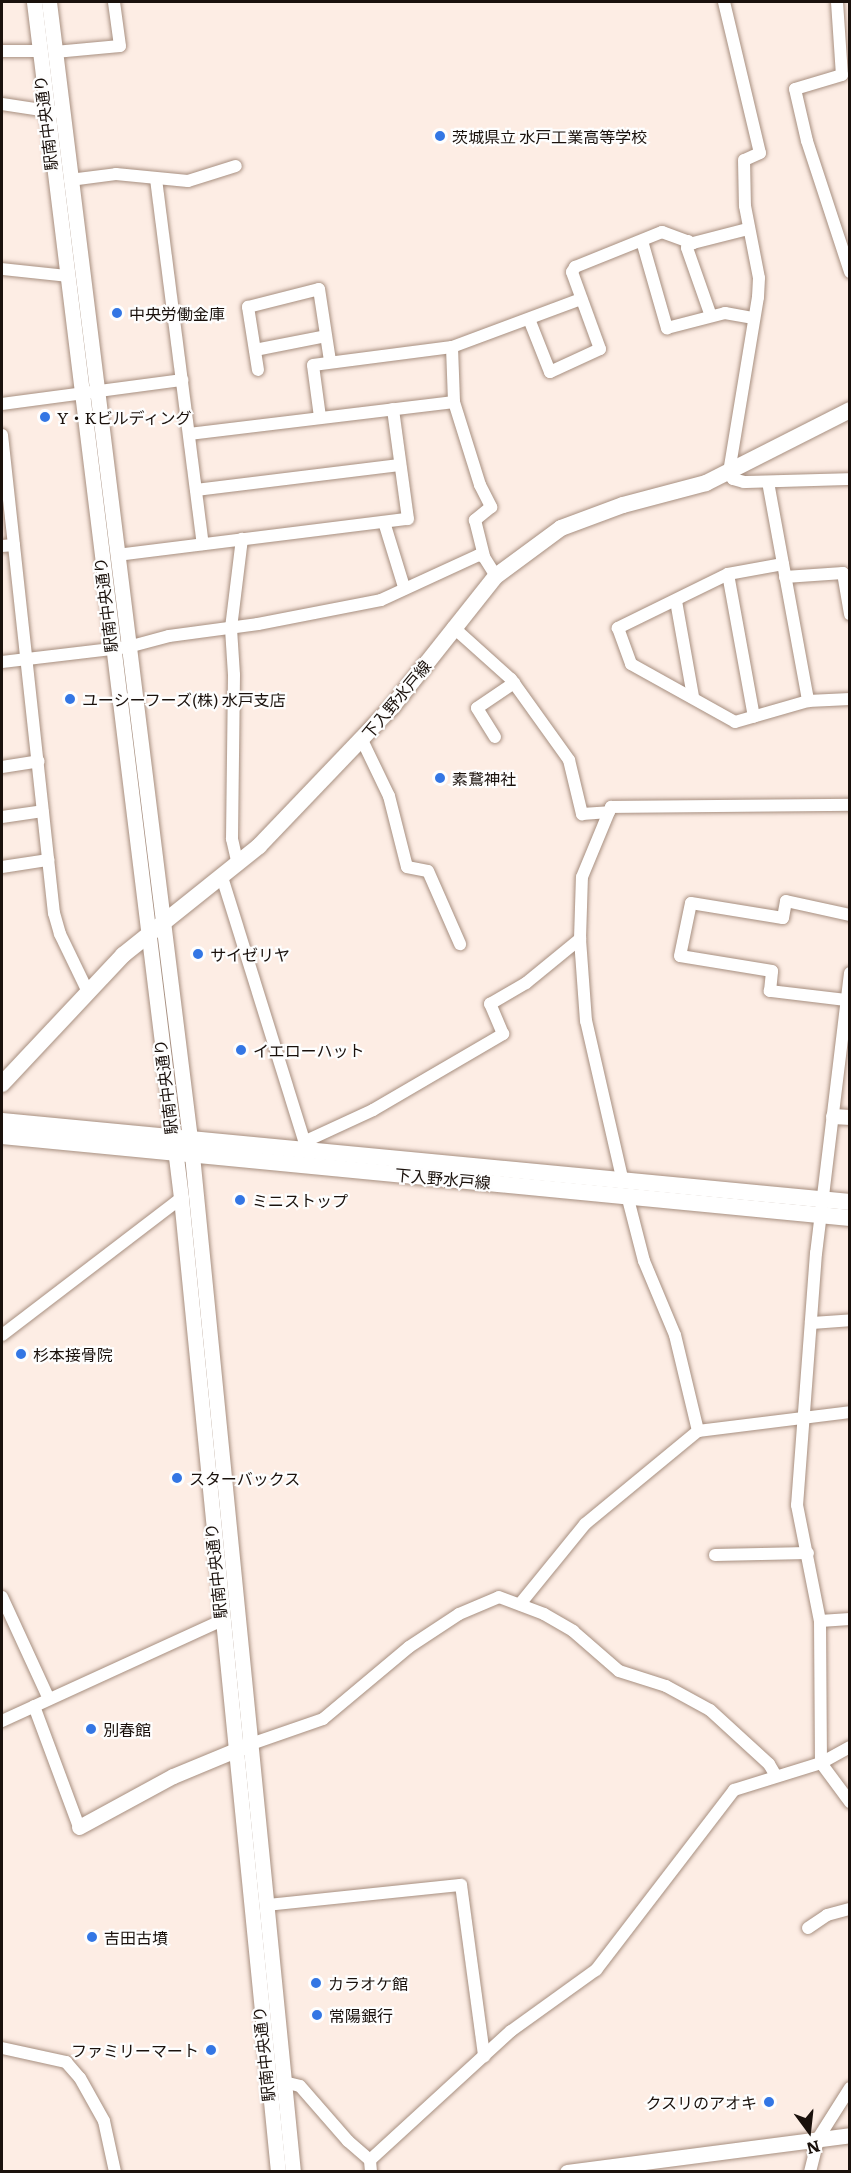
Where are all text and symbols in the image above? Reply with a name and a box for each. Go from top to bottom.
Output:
street label: 駅南中央通り [30,74,60,172]
place label: 茨城県立 水戸工業高等学校 [452,126,647,146]
marker: 茨城県立 水戸工業高等学校 [433,129,447,143]
place label: 中央労働金庫 [129,303,225,323]
marker: 中央労働金庫 [110,306,124,320]
place label: Y・Kビルディング [57,407,193,427]
marker: Y・Kビルディング [38,410,52,424]
street label: 駅南中央通り [90,556,120,654]
street label: 下入野水戸線 [358,656,434,742]
place label: ユーシーフーズ(株) 水戸支店 [82,689,288,709]
marker: ユーシーフーズ(株) 水戸支店 [63,692,77,706]
place label: 素鵞神社 [452,768,516,788]
marker: 素鵞神社 [433,771,447,785]
place label: サイゼリヤ [210,944,290,964]
marker: サイゼリヤ [191,947,205,961]
street label: 駅南中央通り [150,1038,180,1136]
place label: イエローハット [253,1040,365,1060]
marker: イエローハット [234,1043,248,1057]
street label: 下入野水戸線 [394,1164,492,1192]
place label: ミニストップ [252,1190,348,1210]
marker: ミニストップ [233,1193,247,1207]
place label: 杉本接骨院 [33,1344,113,1364]
marker: 杉本接骨院 [14,1347,28,1361]
place label: スターバックス [189,1468,301,1488]
marker: スターバックス [170,1471,184,1485]
street label: 駅南中央通り [200,1522,230,1620]
place label: 別春館 [103,1719,151,1739]
marker: 別春館 [84,1722,98,1736]
place label: 吉田古墳 [104,1927,168,1947]
marker: 吉田古墳 [85,1930,99,1944]
place label: カラオケ館 [328,1973,408,1993]
marker: カラオケ館 [309,1976,323,1990]
street label: 駅南中央通り [248,2005,278,2103]
place label: 常陽銀行 [329,2005,393,2025]
marker: 常陽銀行 [310,2008,324,2022]
place label: ファミリーマート [71,2040,199,2060]
marker: ファミリーマート [204,2043,218,2057]
place label: クスリのアオキ [645,2092,757,2112]
marker: クスリのアオキ [762,2095,776,2109]
north arrow [779,2101,839,2161]
text: N [804,2135,823,2162]

